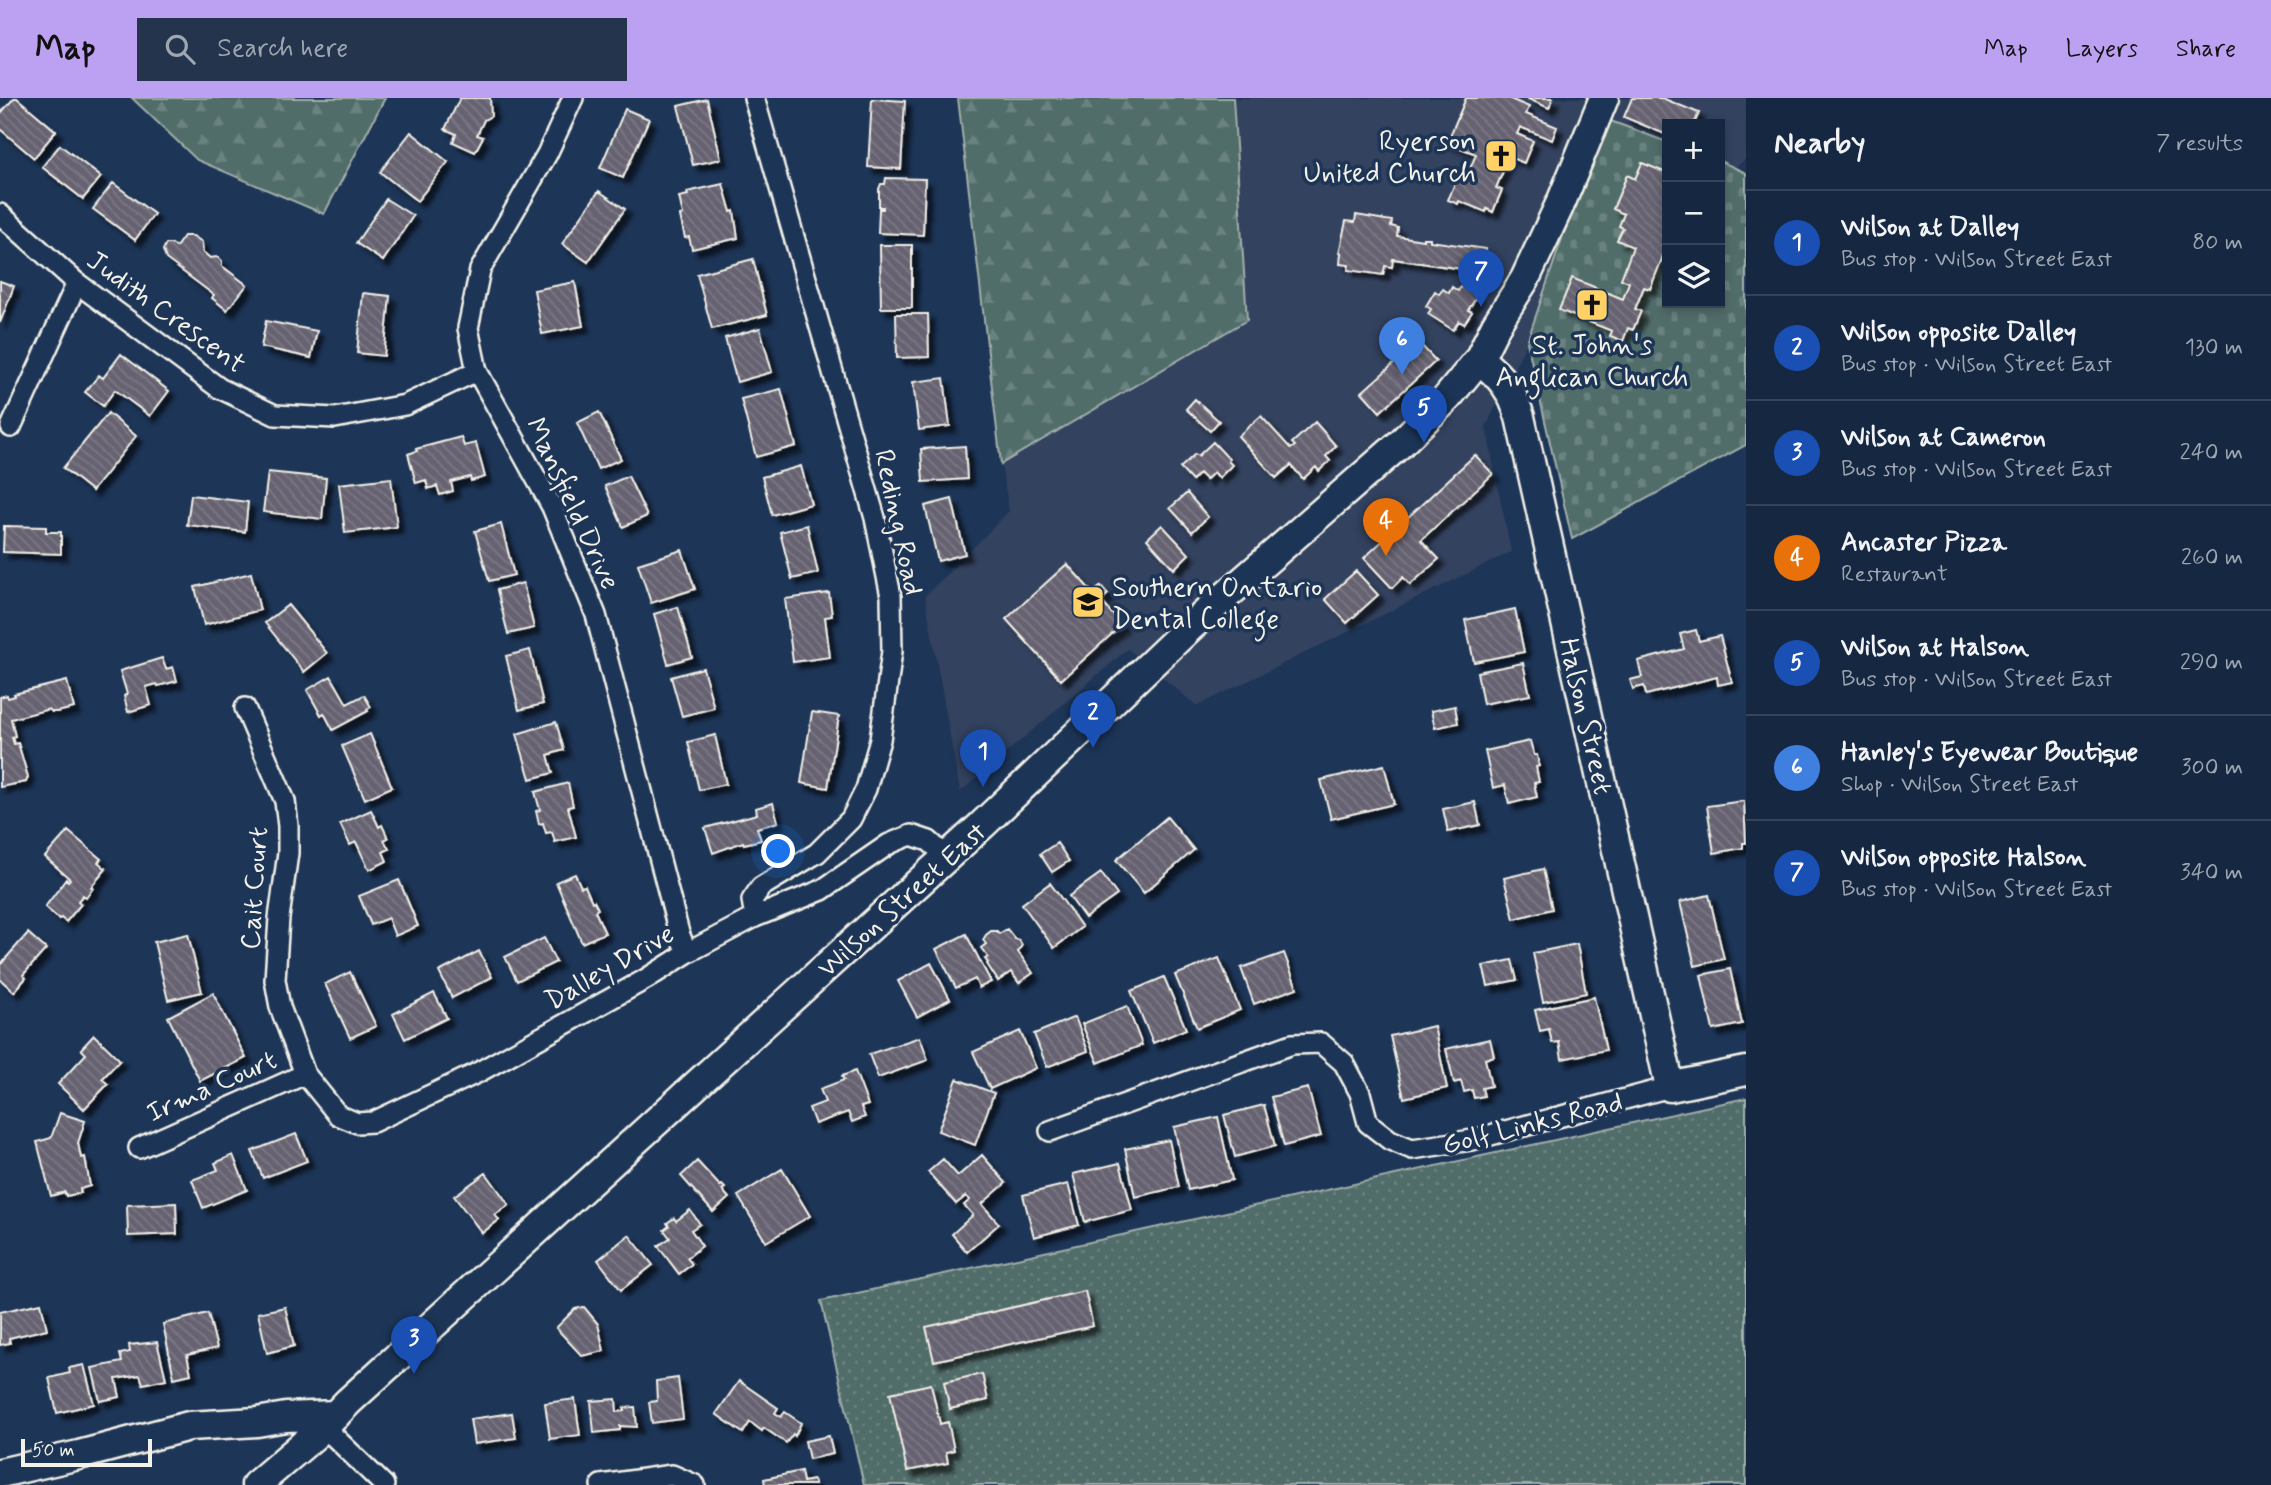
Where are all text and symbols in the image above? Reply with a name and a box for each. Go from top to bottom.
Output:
search box [137,18,627,81]
text: Map [35,27,95,71]
icon: search [161,30,199,68]
text: Search here [217,32,348,66]
text: Map [1984,34,2028,65]
text: Layers [2066,34,2138,65]
text: Share [2176,34,2236,65]
map controls [1662,119,1725,308]
button: + [1662,119,1725,182]
place label: Ryerson United Church [1303,124,1476,193]
text: Nearby [1774,124,1865,163]
text: 7 results [2156,129,2243,159]
church icon: Ryerson United Church [1482,137,1520,175]
button: − [1662,182,1725,245]
text: Wilson at Dalley [1841,211,2019,245]
text: 1 [1792,228,1802,258]
text: 80 m [2192,228,2243,258]
street label: Judith Crescent [79,243,252,383]
button: layers [1662,245,1725,308]
text: Bus stop · Wilson Street East [1841,245,2112,275]
pin: 7 [1458,249,1504,307]
church icon: St. John's Anglican Church [1573,286,1611,324]
text: Wilson opposite Dalley [1841,316,2076,350]
pin: 6 [1379,317,1425,375]
place label: St. John's Anglican Church [1495,328,1689,400]
text: 2 [1791,333,1803,363]
text: 130 m [2185,333,2243,363]
text: Bus stop · Wilson Street East [1841,350,2112,380]
pin: 5 [1401,385,1447,443]
street label: Mansfield Drive [516,412,628,596]
text: Wilson at Cameron [1841,421,2046,455]
text: 3 [1792,438,1802,468]
text: 240 m [2179,438,2243,468]
street label: Reding Road [864,446,931,599]
text: Bus stop · Wilson Street East [1841,455,2112,485]
pin: 4 [1363,498,1409,556]
text: Ancaster Pizza [1841,526,2007,560]
text: 4 [1790,543,1804,573]
text: 260 m [2181,543,2243,573]
text: Restaurant [1841,560,1948,590]
place label: Southern Ontario Dental College [1112,570,1322,642]
school or university icon: Southern Ontario Dental College [1069,583,1107,621]
text: Wilson at Halson [1841,631,2029,665]
street label: Halson Street [1549,635,1621,798]
text: 5 [1790,648,1804,678]
text: 290 m [2180,648,2243,678]
text: Bus stop · Wilson Street East [1841,665,2112,695]
pin: 2 [1070,690,1116,748]
pin: 1 [960,729,1006,787]
text: Hanley's Eyewear Boutique [1841,736,2138,770]
text: 6 [1791,753,1803,783]
text: 300 m [2181,753,2243,783]
text: Shop · Wilson Street East [1841,770,2078,800]
street label: Wilson Street East [810,814,996,987]
street label: Cait Court [233,825,278,951]
your location [761,834,795,868]
text: Wilson opposite Halson [1841,841,2086,875]
text: 7 [1790,858,1804,888]
text: 340 m [2180,858,2243,888]
text: Bus stop · Wilson Street East [1841,875,2112,905]
street label: Dalley Drive [539,916,682,1020]
street label: Irma Court [141,1042,283,1132]
street label: Golf Links Road [1439,1084,1627,1165]
pin: 3 [391,1316,437,1374]
scale bar [21,1436,152,1468]
text: 50 m [32,1438,75,1463]

